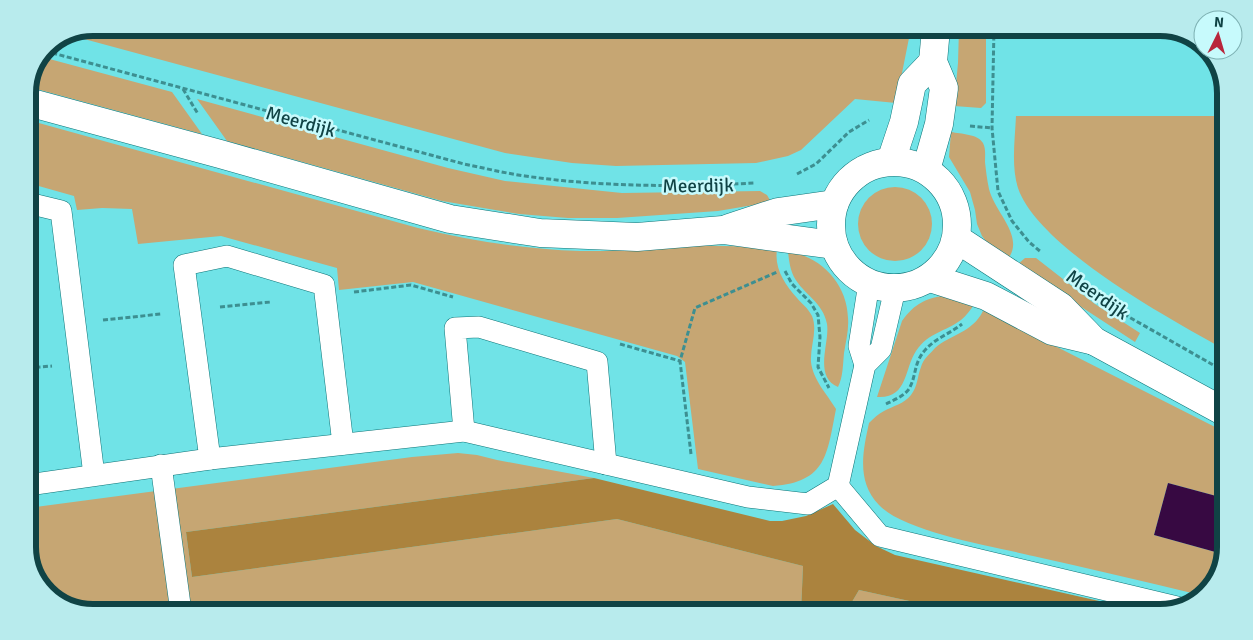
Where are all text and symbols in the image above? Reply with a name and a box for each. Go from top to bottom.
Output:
north arrow [1193,10,1243,60]
text: N [1213,14,1225,31]
street label: Meerdijk [263,101,339,143]
street label: Meerdijk [662,173,734,199]
street label: Meerdijk [1061,265,1134,325]

